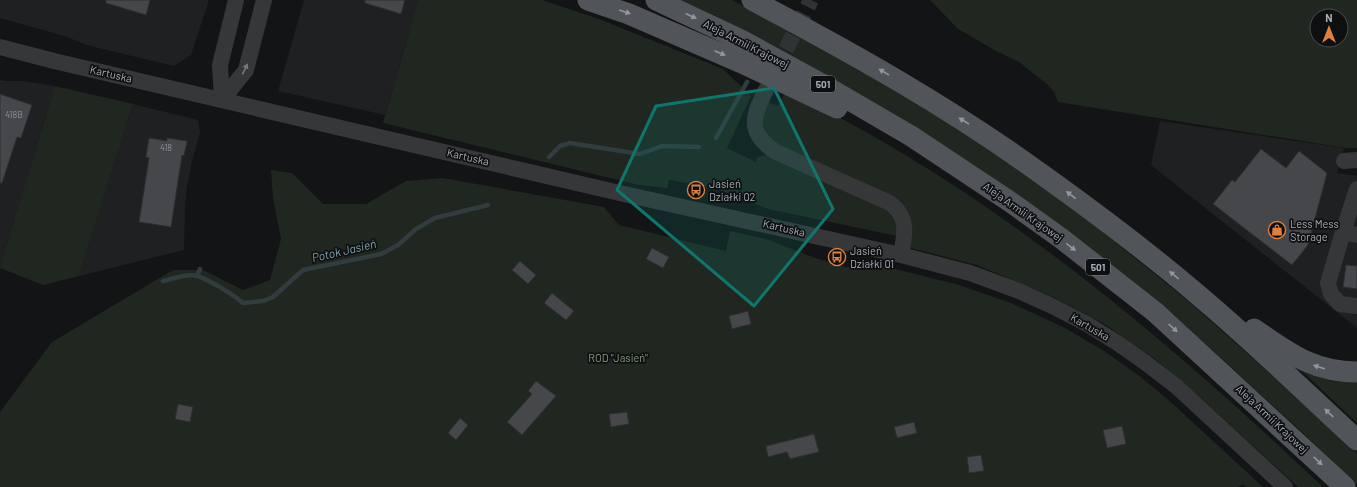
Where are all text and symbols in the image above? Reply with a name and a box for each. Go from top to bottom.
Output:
north arrow [1309,8,1349,48]
one-way arrow [619,10,631,16]
text: N [1325,11,1333,24]
one-way arrow [685,13,697,20]
street label: Aleja Armii Krajowej [701,16,791,71]
one-way arrow [714,50,725,56]
street label: Kartuska [89,62,133,85]
one-way arrow [242,63,248,75]
one-way arrow [878,69,890,76]
road number: 501 [811,76,835,92]
house number: 418B [5,109,23,120]
one-way arrow [958,118,970,125]
house number: 418 [160,142,172,153]
street label: Kartuska [446,145,490,168]
place label: Jasień Działki 02 [709,177,756,203]
street label: Aleja Armii Krajowej [981,179,1066,244]
bus stop icon: Jasień Działki 02 [686,180,706,200]
one-way arrow [1066,191,1077,199]
street label: Kartuska [762,216,806,239]
place label: Less Mess Storage [1290,217,1339,243]
shop icon: Less Mess Storage [1267,220,1287,240]
water label: Potok Jasień [310,236,377,264]
one-way arrow [1066,242,1077,251]
place label: Jasień Działki 01 [850,244,894,270]
bus stop icon: Jasień Działki 01 [827,247,847,267]
road number: 501 [1086,259,1110,275]
one-way arrow [1168,271,1179,279]
street label: Kartuska [1068,310,1112,343]
one-way arrow [1168,323,1177,332]
park label: ROD "Jasień" [588,351,648,364]
one-way arrow [1312,364,1324,370]
street label: Aleja Armii Krajowej [1233,382,1311,456]
one-way arrow [1323,409,1334,418]
one-way arrow [1313,457,1323,466]

